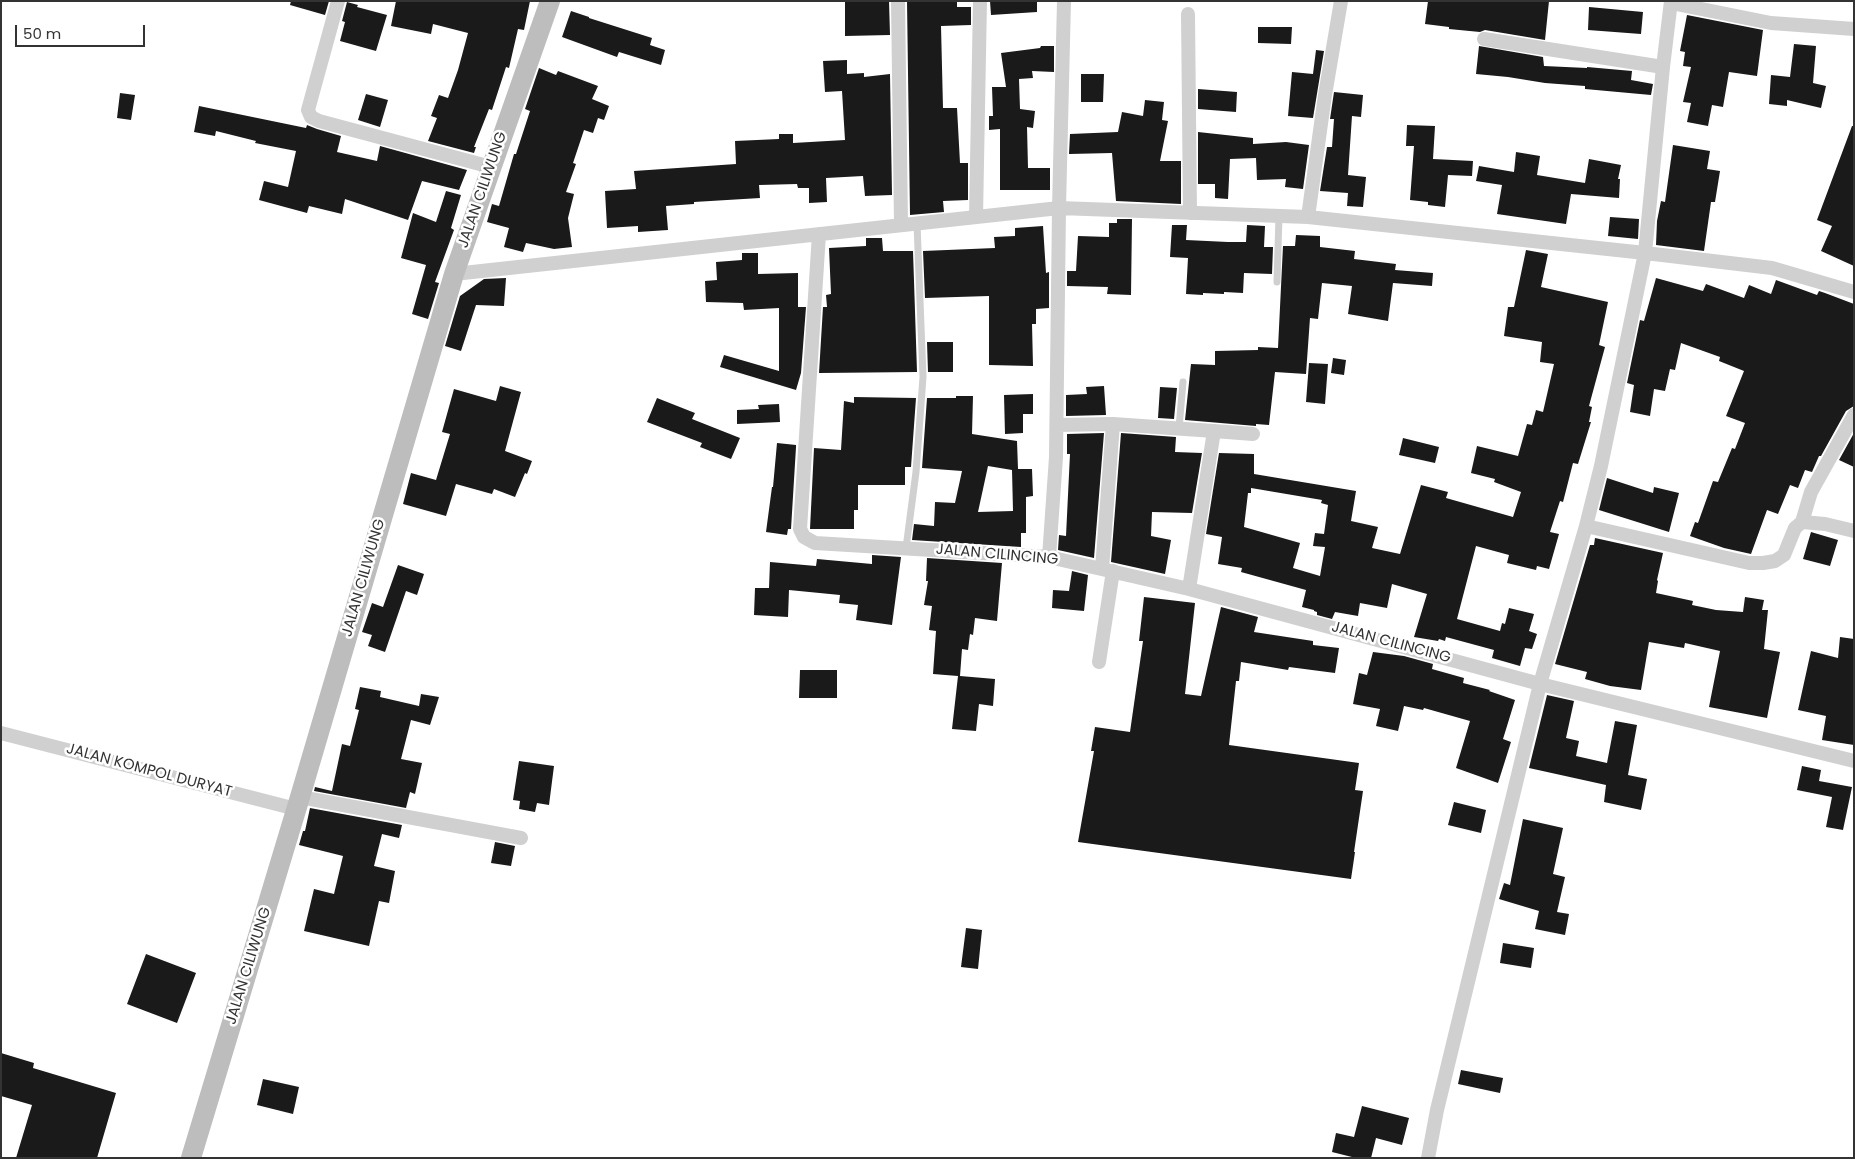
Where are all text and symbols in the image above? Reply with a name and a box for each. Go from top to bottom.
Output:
scale bar [18,15,148,47]
text: 50 m [23,23,61,44]
street label: JALAN CILIWUNG [455,130,511,250]
street label: JALAN CILIWUNG [339,517,389,639]
street label: JALAN CILINCING [935,541,1059,569]
street label: JALAN CILINCING [1329,618,1453,668]
street label: JALAN KOMPOL DURYAT [64,740,234,802]
street label: JALAN CILIWUNG [223,905,275,1027]

